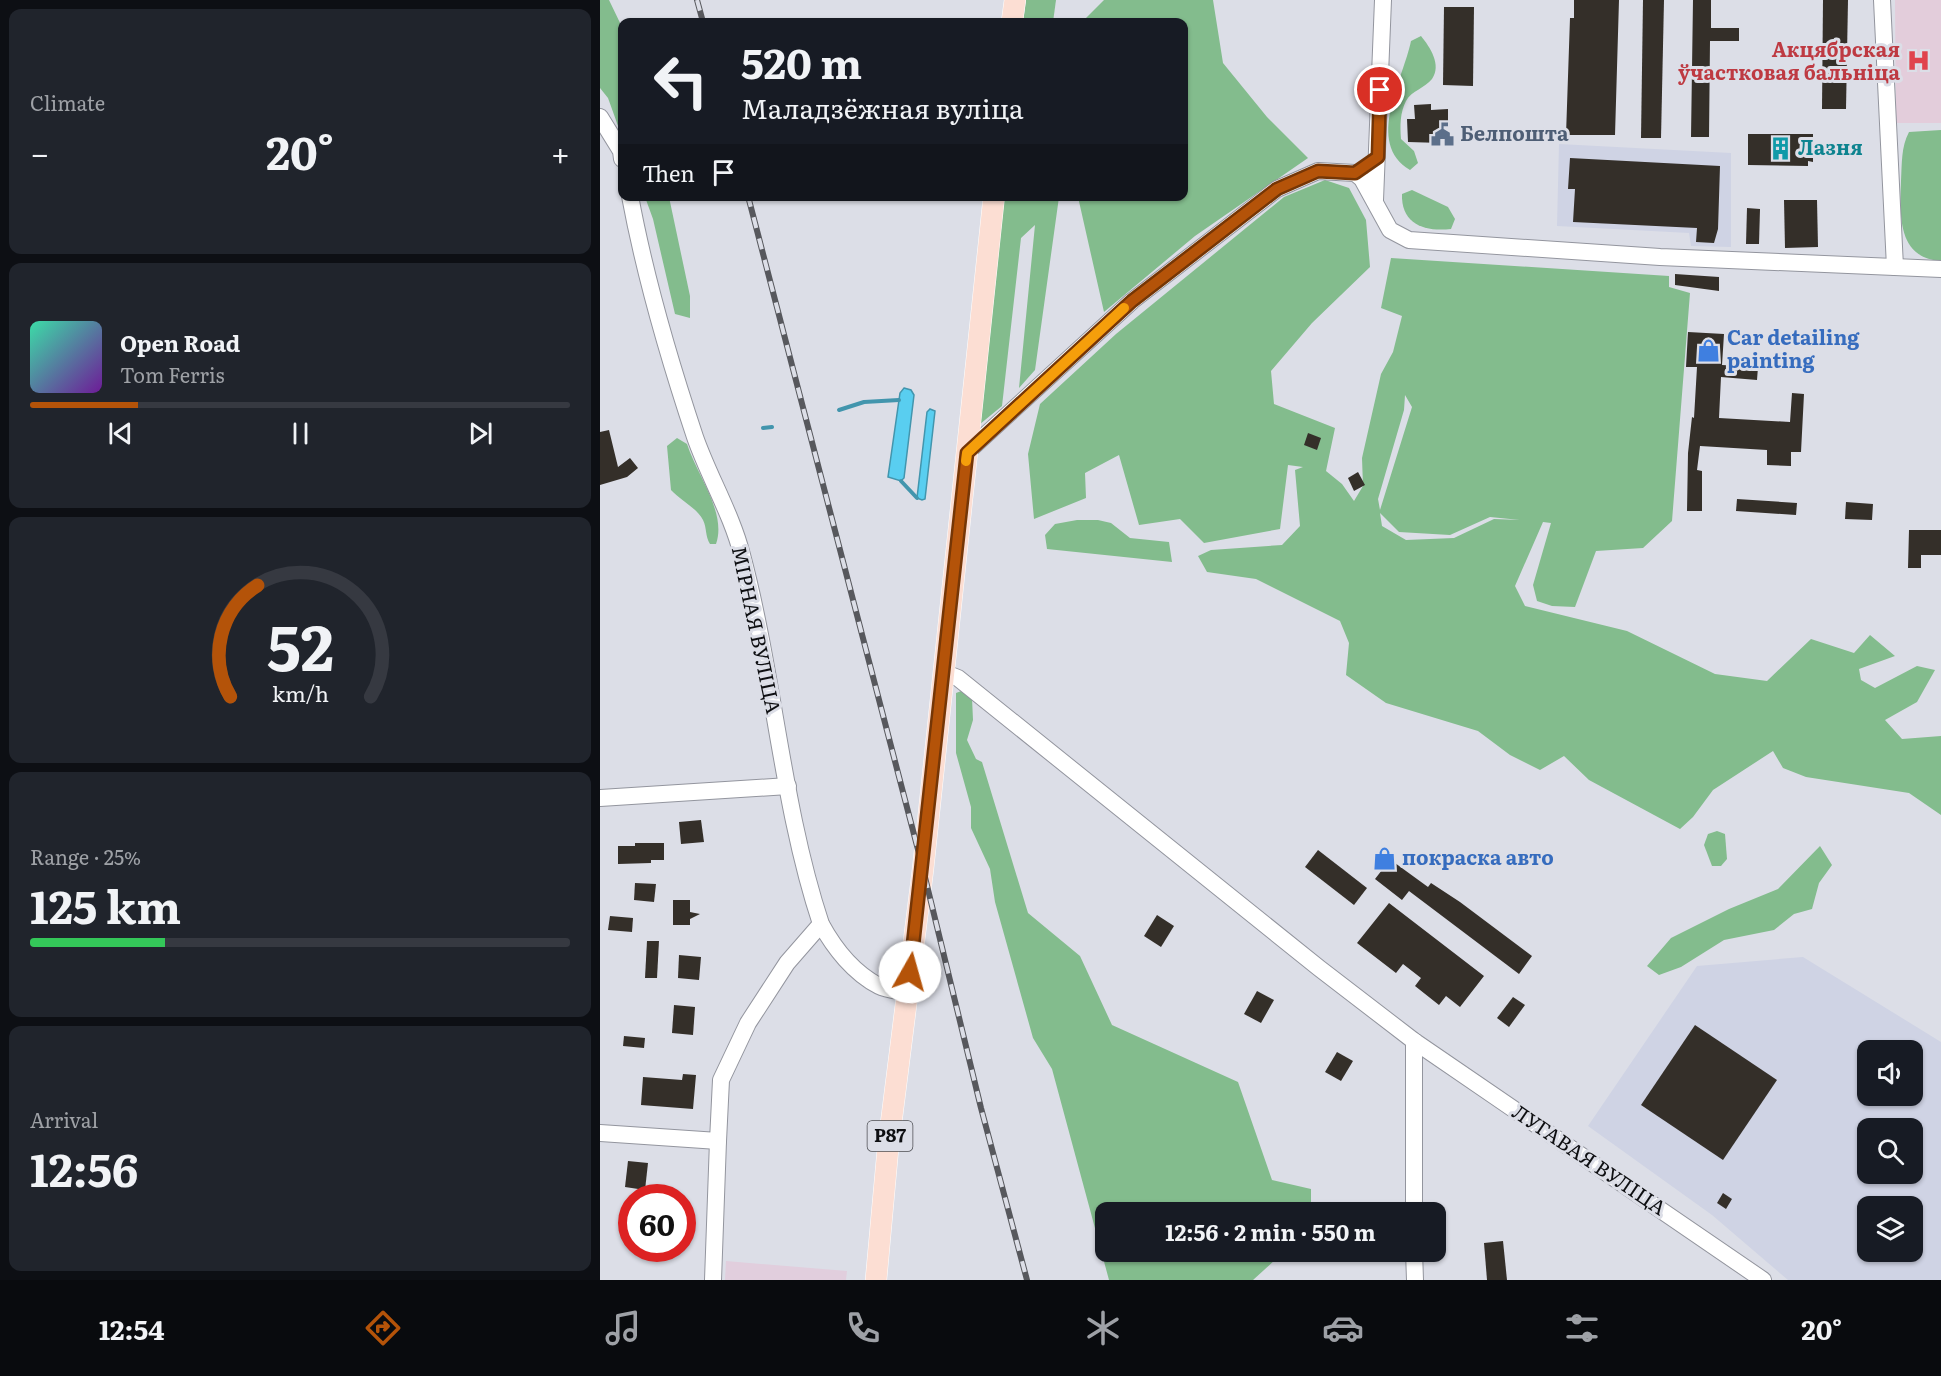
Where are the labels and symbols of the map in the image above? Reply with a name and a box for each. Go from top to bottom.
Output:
place label: Акцябрская ўчастковая бальніца [1678,33,1900,86]
hospital icon: Акцябрская ўчастковая бальніца [1905,48,1931,74]
pin [1354,64,1405,115]
place label: Белпошта [1460,117,1569,147]
public building icon: Белпошта [1429,121,1455,147]
place label: Лазня [1798,131,1863,161]
building icon: Лазня [1767,135,1793,161]
place label: Car detailing painting [1727,321,1860,374]
shop icon: Car detailing painting [1696,337,1722,363]
street label: МІРНАЯ ВУЛІЦА [726,543,790,716]
place label: покраска авто [1402,841,1554,871]
shop icon: покраска авто [1371,845,1397,871]
position arrow [878,940,942,1004]
street label: ЛУГАВАЯ ВУЛІЦА [1507,1096,1673,1221]
road number: Р87 [868,1121,912,1151]
speed limit sign: 60 [618,1184,696,1262]

